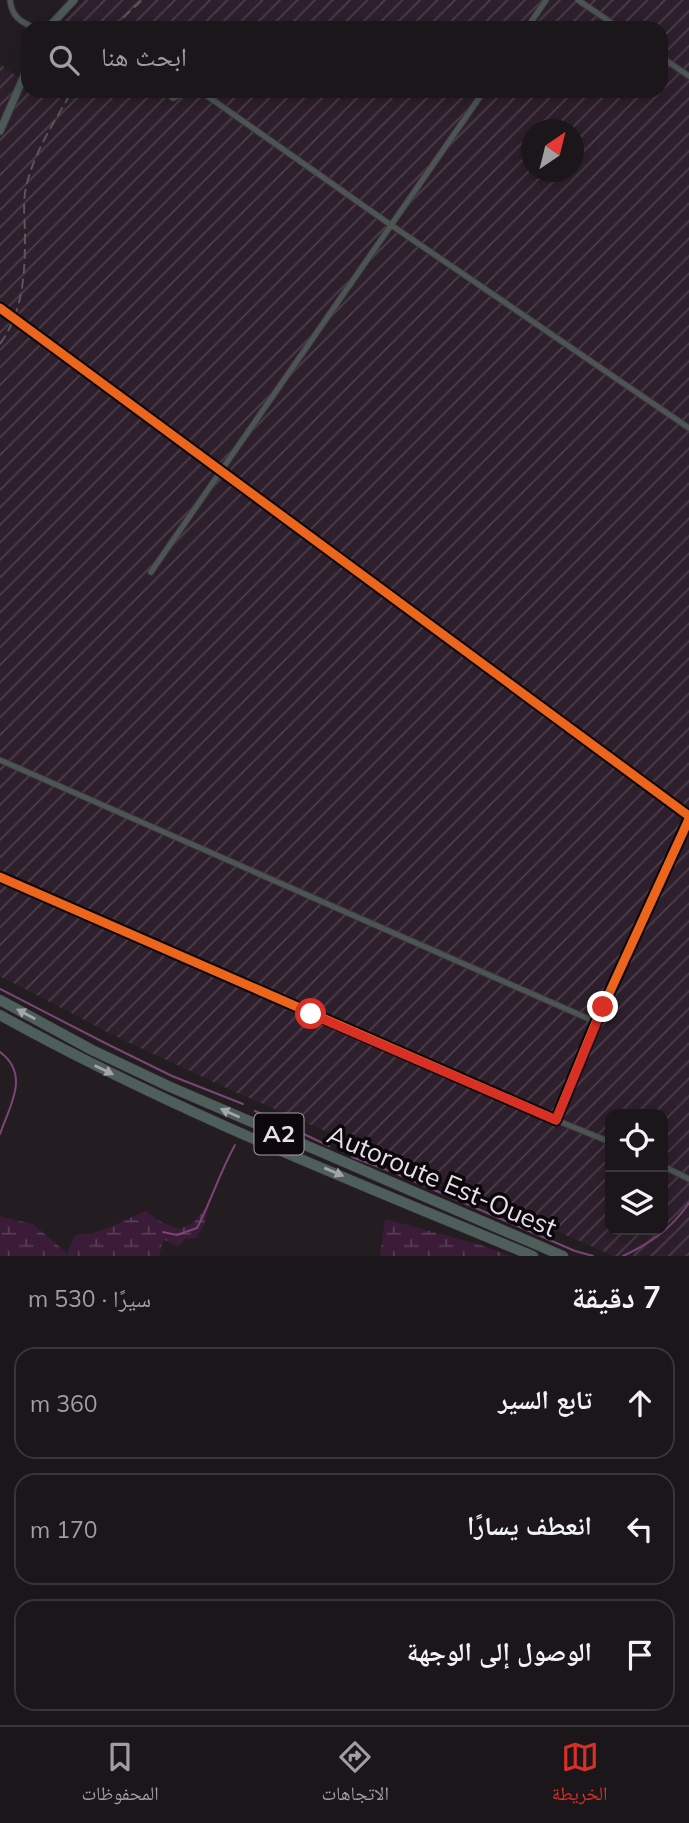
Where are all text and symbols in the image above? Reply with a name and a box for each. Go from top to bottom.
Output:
search box [21,21,668,98]
text: ابحث هنا [101,40,187,73]
icon: search [45,41,83,79]
north arrow [521,119,584,182]
route end [587,991,618,1022]
route start [295,998,326,1029]
one-way arrow [15,1009,35,1021]
one-way arrow [94,1064,114,1076]
one-way arrow [220,1107,241,1118]
map controls [605,1109,668,1235]
button: locate [605,1109,668,1172]
road number: A2 [254,1114,304,1154]
street label: Autoroute Est-Ouest [323,1117,562,1244]
one-way arrow [324,1167,345,1178]
button: layers [605,1172,668,1235]
text: 7 دقيقة [572,1278,661,1316]
text: سيرًا · 530 m [28,1284,151,1313]
text: تابع السير [498,1383,592,1416]
icon: ahead [621,1384,659,1422]
text: 360 m [30,1389,98,1418]
text: انعطف يسارًا [467,1509,592,1542]
icon: left [621,1510,659,1548]
text: 170 m [30,1515,98,1544]
text: الوصول إلى الوجهة [407,1635,592,1668]
icon: arrive [621,1636,659,1674]
tab: المحفوظات [81,1738,159,1812]
tab: الاتجاهات [321,1738,389,1812]
tab: الخريطة [552,1738,608,1812]

